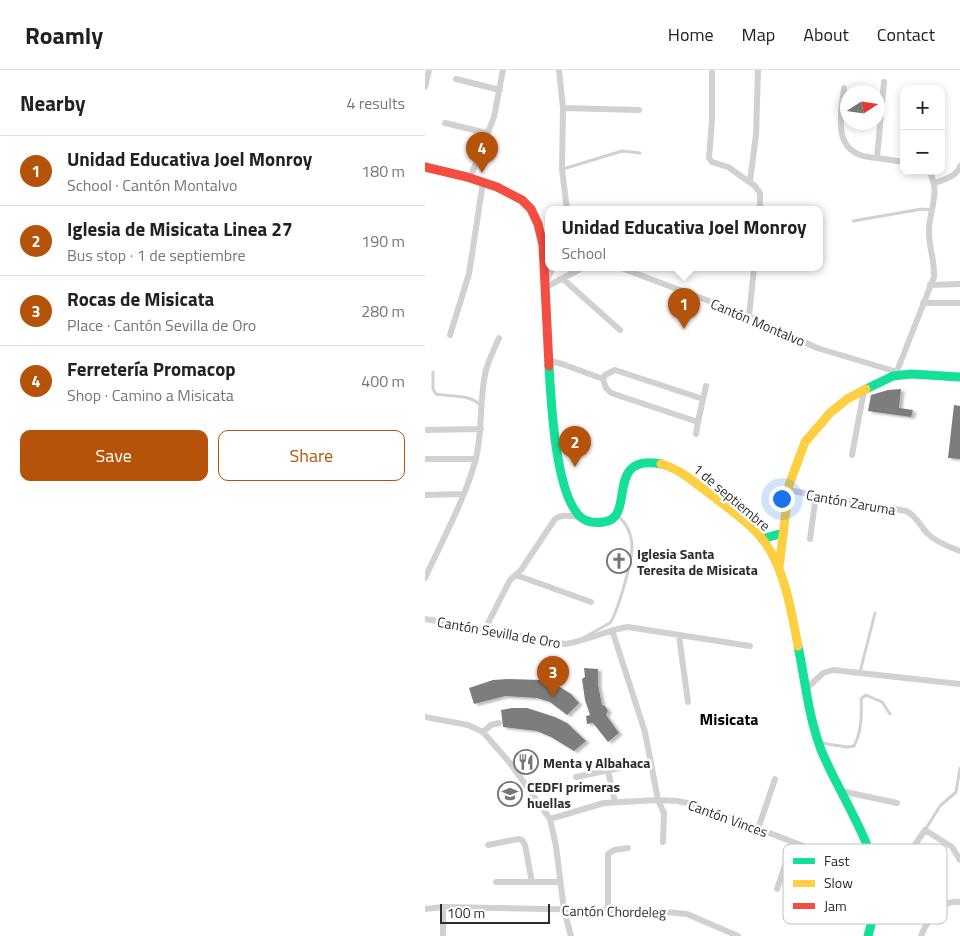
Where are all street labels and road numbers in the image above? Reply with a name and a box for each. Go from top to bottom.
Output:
street label: Cantón Montalvo [708,293,808,351]
street label: 1 de septiembre [689,458,775,536]
street label: Cantón Zaruma [805,484,897,520]
street label: Cantón Sevilla de Oro [436,611,562,653]
street label: Cantón Vinces [685,794,771,842]
street label: Cantón Chordeleg [562,900,666,922]

